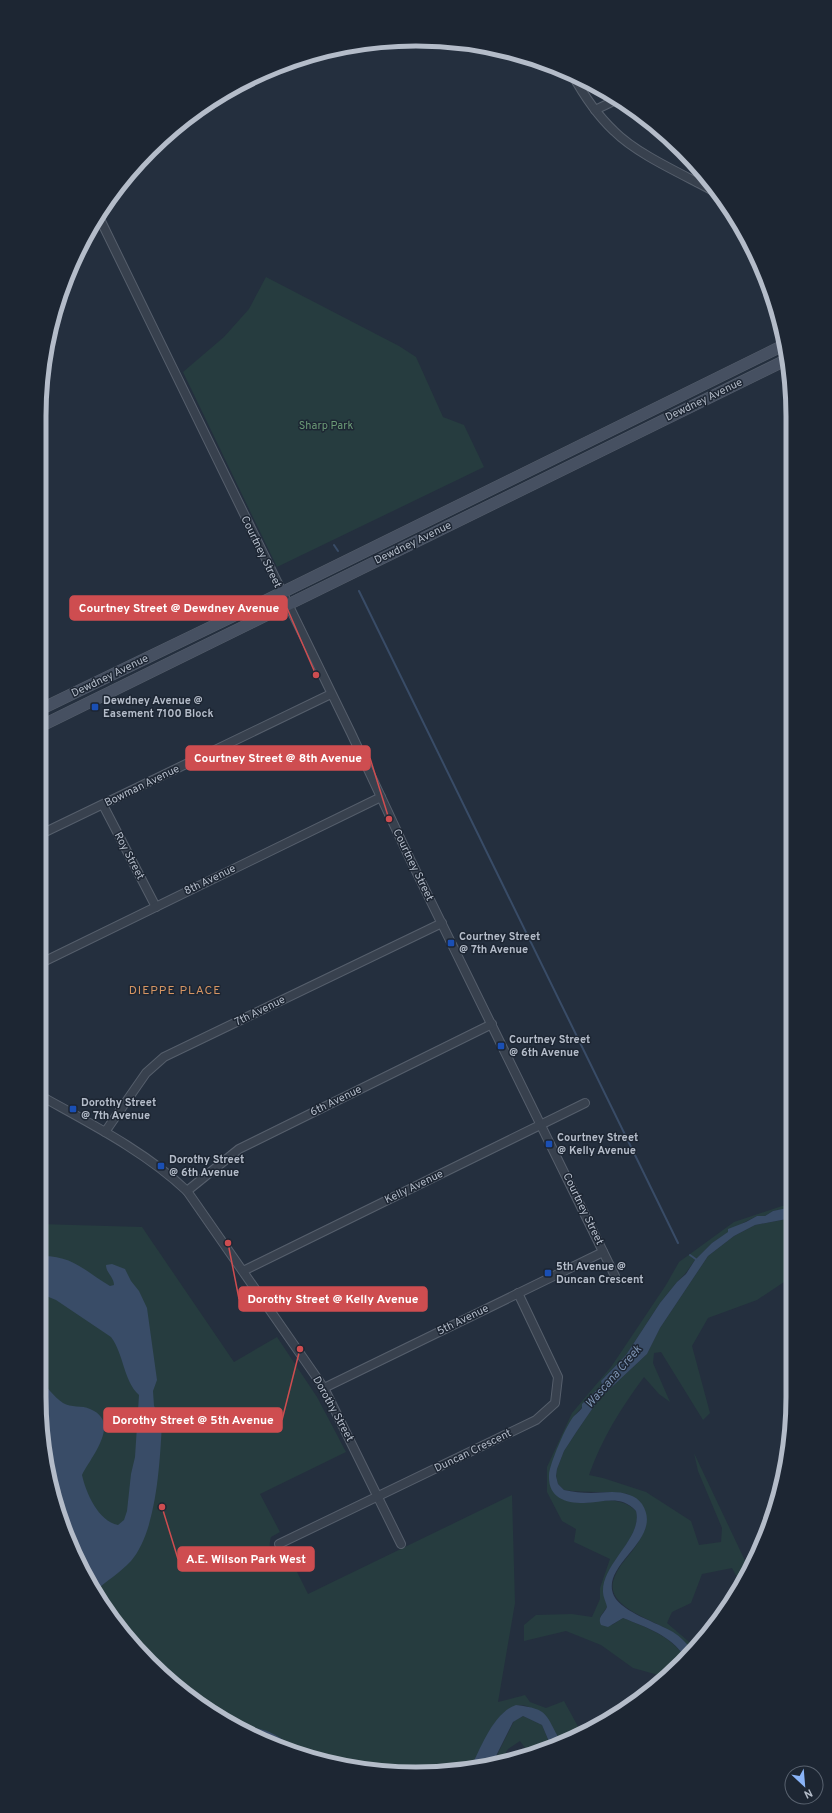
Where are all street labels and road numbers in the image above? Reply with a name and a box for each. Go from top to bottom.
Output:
street label: Dewdney Avenue [663,375,745,425]
street label: Courtney Street [238,514,284,590]
street label: Dewdney Avenue [372,518,454,568]
street label: Dewdney Avenue [69,651,151,701]
street label: Bowman Avenue [102,762,182,810]
street label: Courtney Street [390,827,436,903]
street label: Roy Street [111,830,147,882]
street label: 8th Avenue [182,861,238,898]
street label: 7th Avenue [232,993,288,1029]
street label: 6th Avenue [308,1082,364,1119]
street label: Kelly Avenue [382,1167,446,1207]
street label: Courtney Street [560,1171,606,1247]
street label: 5th Avenue [435,1301,491,1339]
street label: Dorothy Street [309,1374,357,1444]
street label: Duncan Crescent [432,1426,514,1476]

